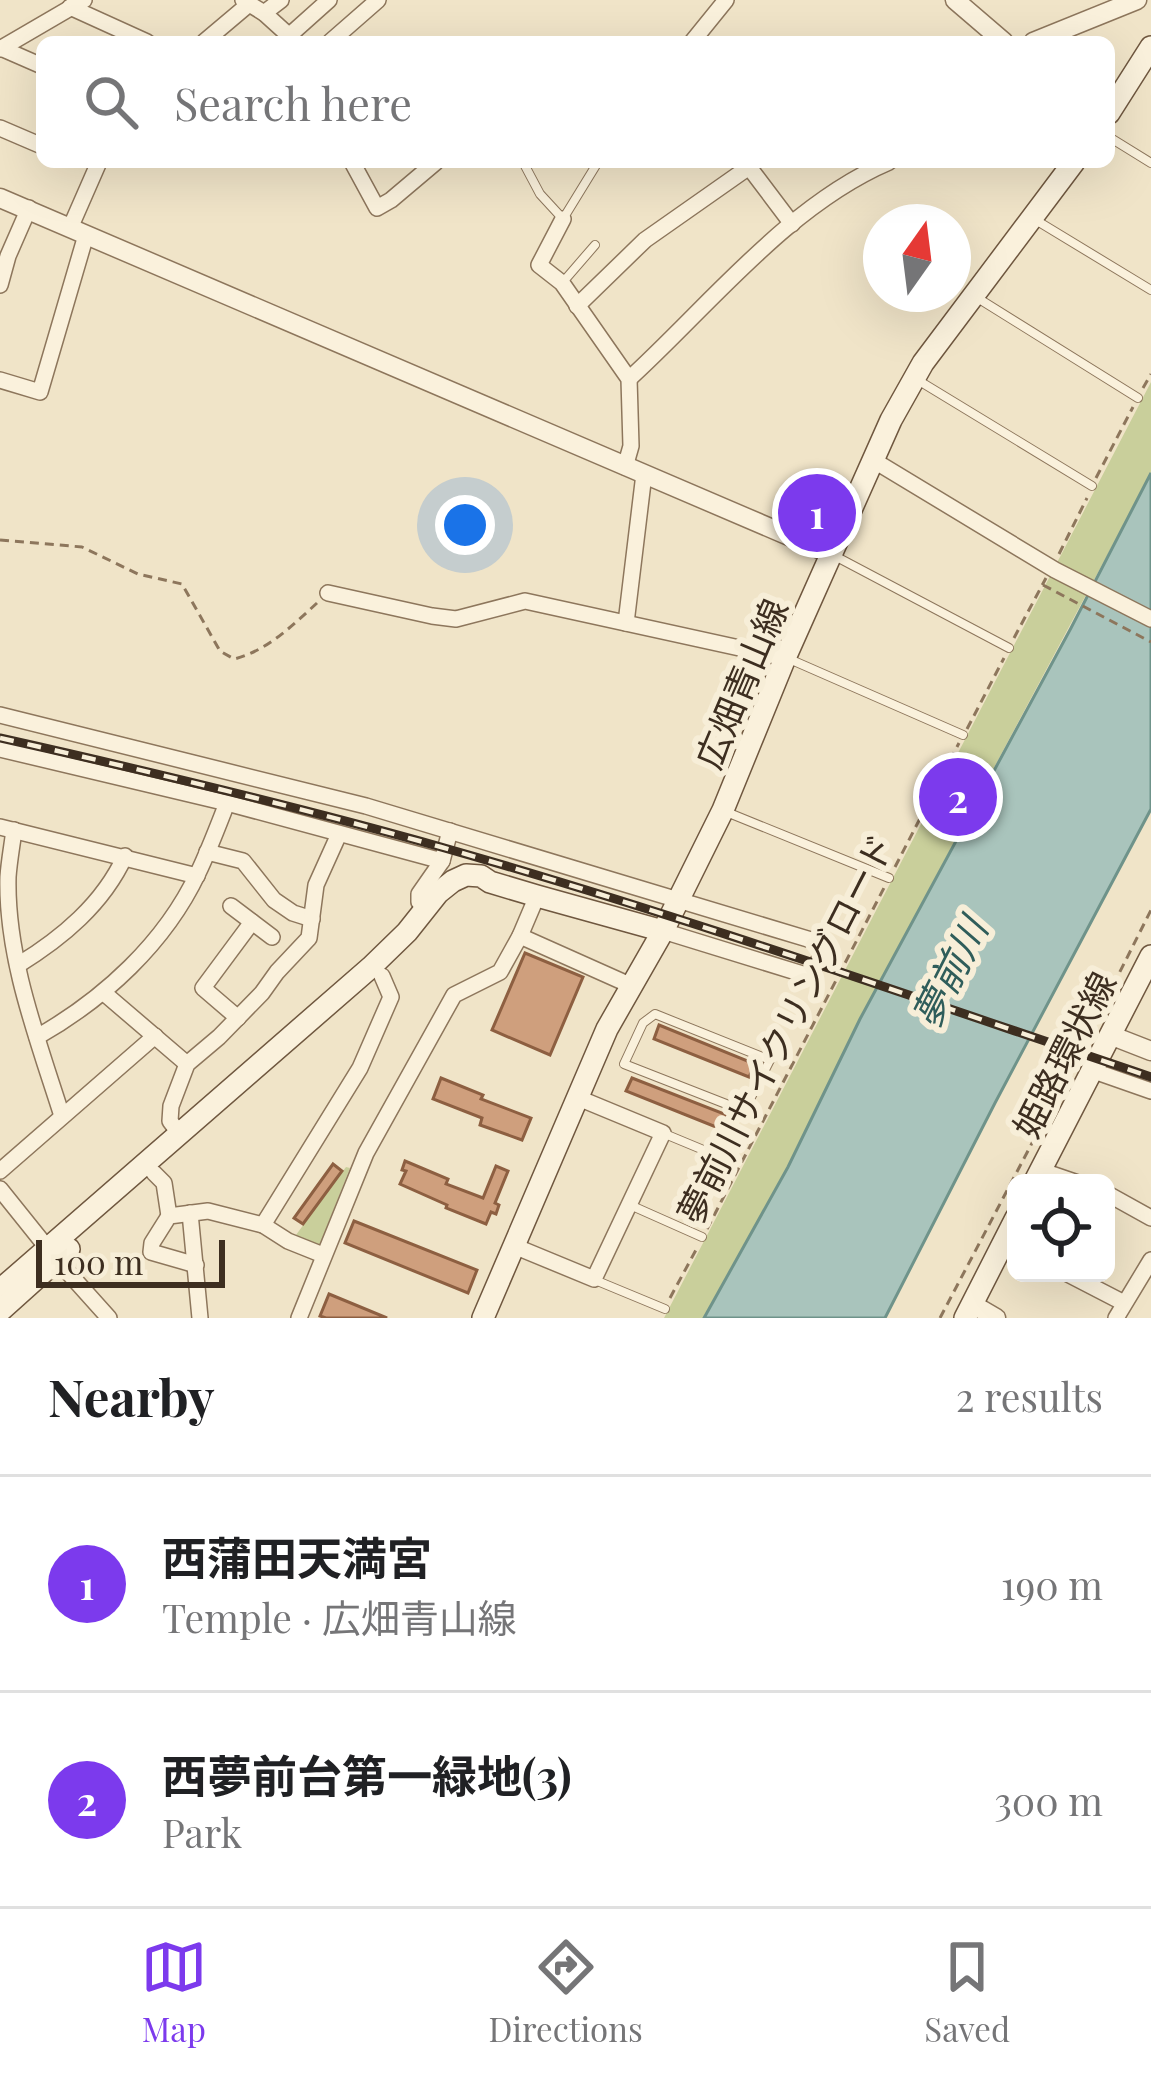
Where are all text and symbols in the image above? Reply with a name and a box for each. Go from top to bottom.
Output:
search box [36,36,1115,168]
icon: search [78,69,144,135]
text: Search here [174,72,412,132]
north arrow [863,204,971,312]
pin: 1 [778,468,856,558]
your location [435,495,495,555]
street label: 広畑青山線 [683,591,797,775]
pin: 2 [919,752,997,842]
street label: 夢前川サイクリングロード [665,825,903,1231]
water label: 夢前川 [898,905,1000,1036]
street label: 姫路環状線 [1001,963,1125,1145]
map controls [1007,1174,1115,1282]
button: locate [1007,1174,1115,1282]
scale bar [36,1234,225,1287]
text: 100 m [54,1239,143,1283]
text: Nearby [48,1362,214,1430]
text: 2 results [956,1370,1103,1422]
text: 西蒲田天満宮 [162,1526,432,1586]
text: 1 [80,1558,94,1610]
text: 190 m [1001,1558,1103,1610]
text: Temple · 広畑青山線 [162,1591,517,1643]
text: 西夢前台第一緑地(3) [162,1744,571,1804]
text: 2 [77,1774,97,1826]
text: 300 m [994,1774,1103,1826]
text: Park [162,1806,242,1858]
tab: Map [141,1934,207,2050]
tab: Directions [488,1934,643,2050]
tab: Saved [924,1934,1010,2050]

